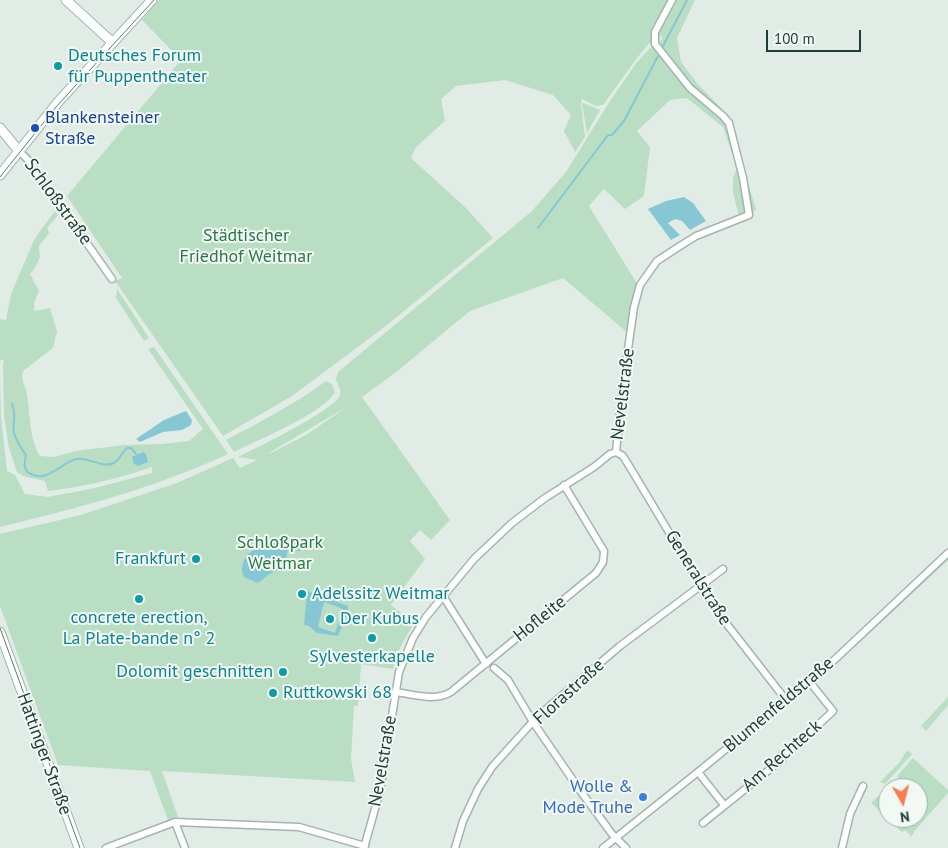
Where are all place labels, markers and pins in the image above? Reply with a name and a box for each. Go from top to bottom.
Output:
place label: Deutsches Forum für Puppentheater [68,45,207,88]
marker: Deutsches Forum für Puppentheater [52,60,64,72]
place label: Blankensteiner Straße [45,107,159,150]
marker: Blankensteiner Straße [29,122,41,134]
place label: Frankfurt [115,548,186,570]
marker: Frankfurt [190,553,202,565]
place label: Adelssitz Weitmar [312,583,449,605]
marker: Adelssitz Weitmar [296,588,308,600]
marker: concrete erection, La Plate-bande n° 2 [133,593,145,605]
place label: concrete erection, La Plate-bande n° 2 [63,607,215,650]
place label: Der Kubus [340,608,419,630]
marker: Der Kubus [324,613,336,625]
marker: Sylvesterkapelle [366,632,378,644]
place label: Sylvesterkapelle [309,646,435,668]
place label: Dolomit geschnitten [116,661,273,683]
marker: Dolomit geschnitten [277,666,289,678]
place label: Ruttkowski 68 [283,682,392,704]
marker: Ruttkowski 68 [267,687,279,699]
place label: Wolle & Mode Truhe [543,776,633,819]
marker: Wolle & Mode Truhe [637,791,649,803]

